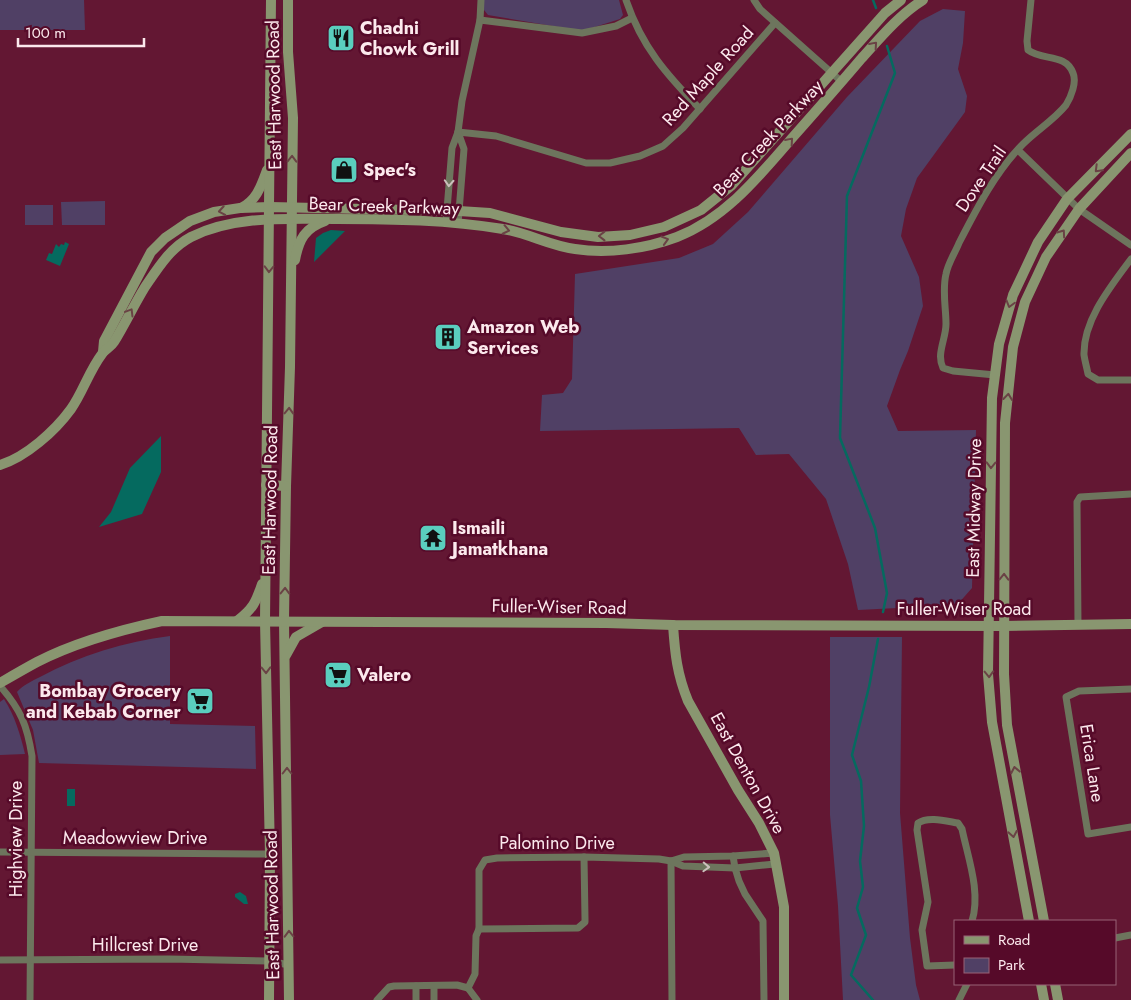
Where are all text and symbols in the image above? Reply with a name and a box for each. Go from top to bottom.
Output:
scale bar [18,15,144,47]
place label: Chadni Chowk Grill [360,15,459,62]
street label: East Harwood Road [260,20,288,170]
street label: Red Maple Road [656,20,760,132]
text: 100 m [25,22,66,44]
restaurant icon: Chadni Chowk Grill [326,23,356,53]
one-way arrow [868,42,877,51]
street label: Bear Creek Parkway [707,74,829,202]
one-way arrow [785,137,794,146]
street label: Dove Trail [949,141,1013,217]
one-way arrow [287,154,297,162]
shop icon: Spec's [329,155,359,185]
place label: Spec's [363,157,416,183]
one-way arrow [1094,163,1103,172]
one-way arrow [443,179,454,187]
street label: Bear Creek Parkway [308,190,460,222]
one-way arrow [217,205,226,215]
one-way arrow [502,225,511,235]
one-way arrow [1056,229,1065,239]
one-way arrow [597,231,605,241]
one-way arrow [660,236,669,246]
one-way arrow [264,266,274,273]
one-way arrow [1006,299,1016,308]
one-way arrow [123,309,133,318]
place label: Amazon Web Services [466,314,579,361]
building icon: Amazon Web Services [433,322,463,352]
one-way arrow [1002,393,1013,401]
one-way arrow [283,407,294,415]
street label: East Harwood Road [256,425,284,575]
street label: East Midway Drive [960,438,988,578]
one-way arrow [986,461,996,469]
place label: Ismaili Jamatkhana [449,515,548,562]
temple icon: Ismaili Jamatkhana [418,523,448,553]
one-way arrow [998,573,1009,581]
one-way arrow [280,587,290,595]
street label: Fuller-Wiser Road [491,593,627,621]
street label: Fuller-Wiser Road [896,596,1032,622]
supermarket icon: Valero [323,660,353,690]
place label: Valero [356,662,411,688]
one-way arrow [261,666,271,674]
one-way arrow [983,670,994,678]
place label: Bombay Grocery and Kebab Corner [26,678,182,725]
supermarket icon: Bombay Grocery and Kebab Corner [185,686,215,716]
street label: East Denton Drive [704,707,792,839]
street label: Erica Lane [1073,722,1111,804]
one-way arrow [1011,766,1021,775]
one-way arrow [282,767,292,775]
street label: Highview Drive [3,781,29,897]
street label: Meadowview Drive [63,825,207,851]
street label: East Harwood Road [258,830,286,980]
street label: Palomino Drive [499,830,615,856]
one-way arrow [1007,830,1017,839]
one-way arrow [702,862,710,873]
legend [954,920,1116,985]
text: Road [998,929,1030,951]
one-way arrow [284,930,294,938]
street label: Hillcrest Drive [92,932,198,958]
text: Park [998,954,1025,976]

